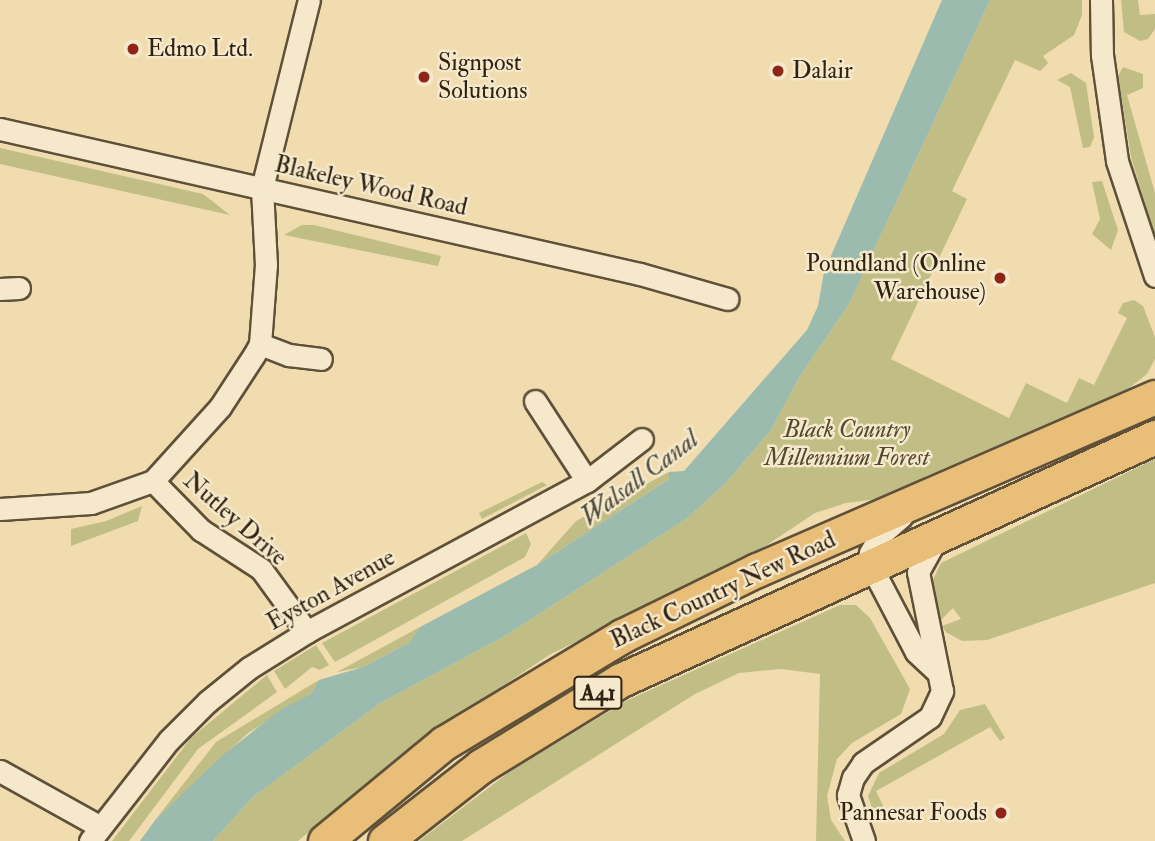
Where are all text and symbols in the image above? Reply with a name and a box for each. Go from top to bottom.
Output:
place label: Edmo Ltd. [147,35,253,63]
marker: Edmo Ltd. [125,41,141,57]
place label: Signpost Solutions [438,49,527,105]
place label: Dalair [792,57,853,85]
marker: Dalair [770,63,786,79]
marker: Signpost Solutions [416,69,432,85]
street label: Blakeley Wood Road [272,150,470,222]
place label: Poundland (Online Warehouse) [806,250,986,306]
marker: Poundland (Online Warehouse) [992,270,1008,286]
park label: Black Country Millennium Forest [765,416,929,472]
water label: Walsall Canal [575,425,705,533]
street label: Nutley Drive [177,466,293,572]
street label: Black Country New Road [606,525,840,655]
street label: Eyston Avenue [262,543,400,637]
road number: A41 [572,674,624,712]
place label: Pannesar Foods [839,799,987,827]
marker: Pannesar Foods [993,805,1009,821]

